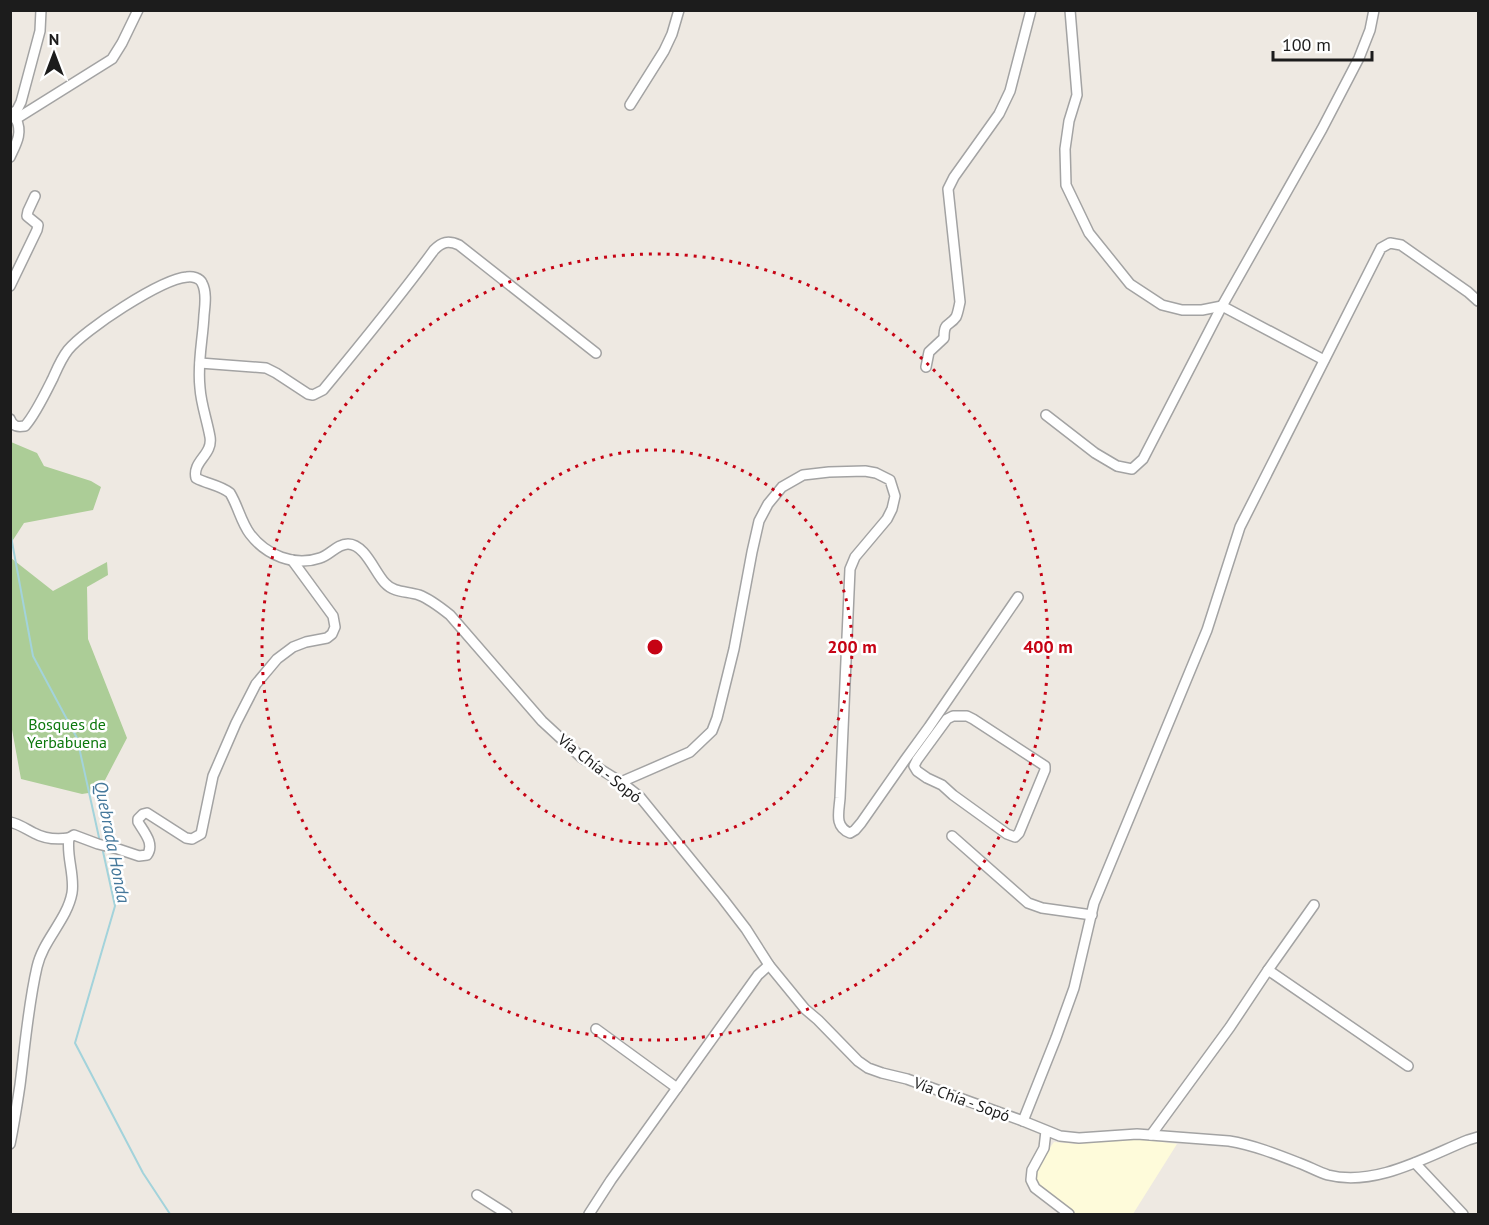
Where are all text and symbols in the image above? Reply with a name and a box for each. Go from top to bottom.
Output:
north arrow [24,24,84,84]
scale bar [1273,24,1372,62]
text: N [49,29,59,49]
text: 100 m [1282,33,1331,56]
text: 200 m [827,635,877,658]
text: 400 m [1023,635,1073,658]
centre of rings [645,637,665,657]
park label: Bosques de Yerbabuena [27,714,107,752]
street label: Vía Chía - Sopó [553,728,646,807]
water label: Quebrada Honda [89,779,136,905]
street label: Vía Chía - Sopó [910,1072,1013,1126]

